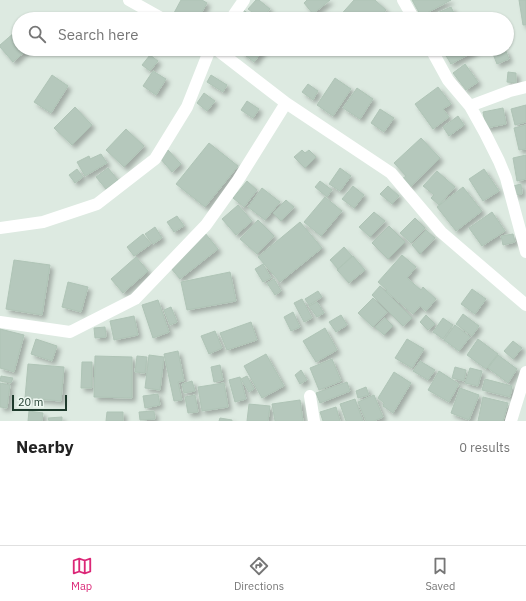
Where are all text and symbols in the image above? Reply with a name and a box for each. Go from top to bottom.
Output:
search box [12,12,514,56]
icon: search [26,23,48,45]
text: Search here [58,25,138,44]
scale bar [12,393,67,412]
text: 20 m [18,395,43,409]
text: Nearby [16,436,74,458]
text: 0 results [459,439,510,456]
tab: Map [71,555,93,593]
tab: Directions [234,555,284,593]
tab: Saved [425,555,455,593]

